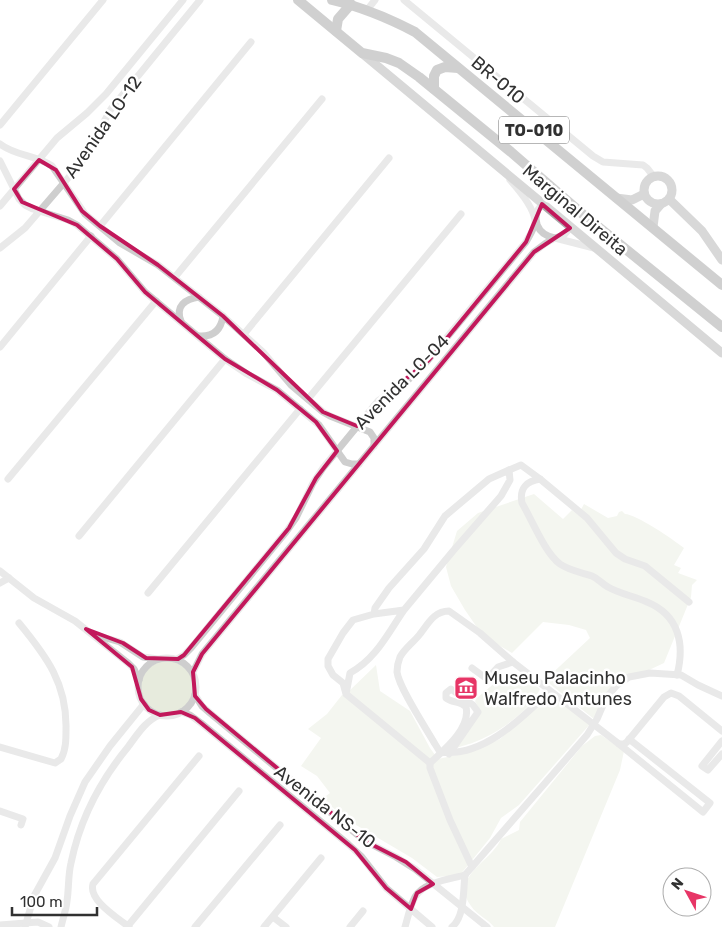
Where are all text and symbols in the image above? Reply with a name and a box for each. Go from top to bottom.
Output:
street label: BR-010 [467,51,529,109]
street label: Avenida LO-12 [60,72,146,182]
road number: TO-010 [499,116,569,144]
street label: Marginal Direita [518,160,632,260]
street label: Avenida LO-04 [350,330,454,434]
place label: Museu Palacinho Walfredo Antunes [484,667,632,710]
museum icon: Museu Palacinho Walfredo Antunes [453,675,479,701]
street label: Avenida NS-10 [270,761,380,853]
north arrow [662,867,712,917]
text: N [668,875,687,893]
scale bar [12,884,98,916]
text: 100 m [20,893,62,911]

